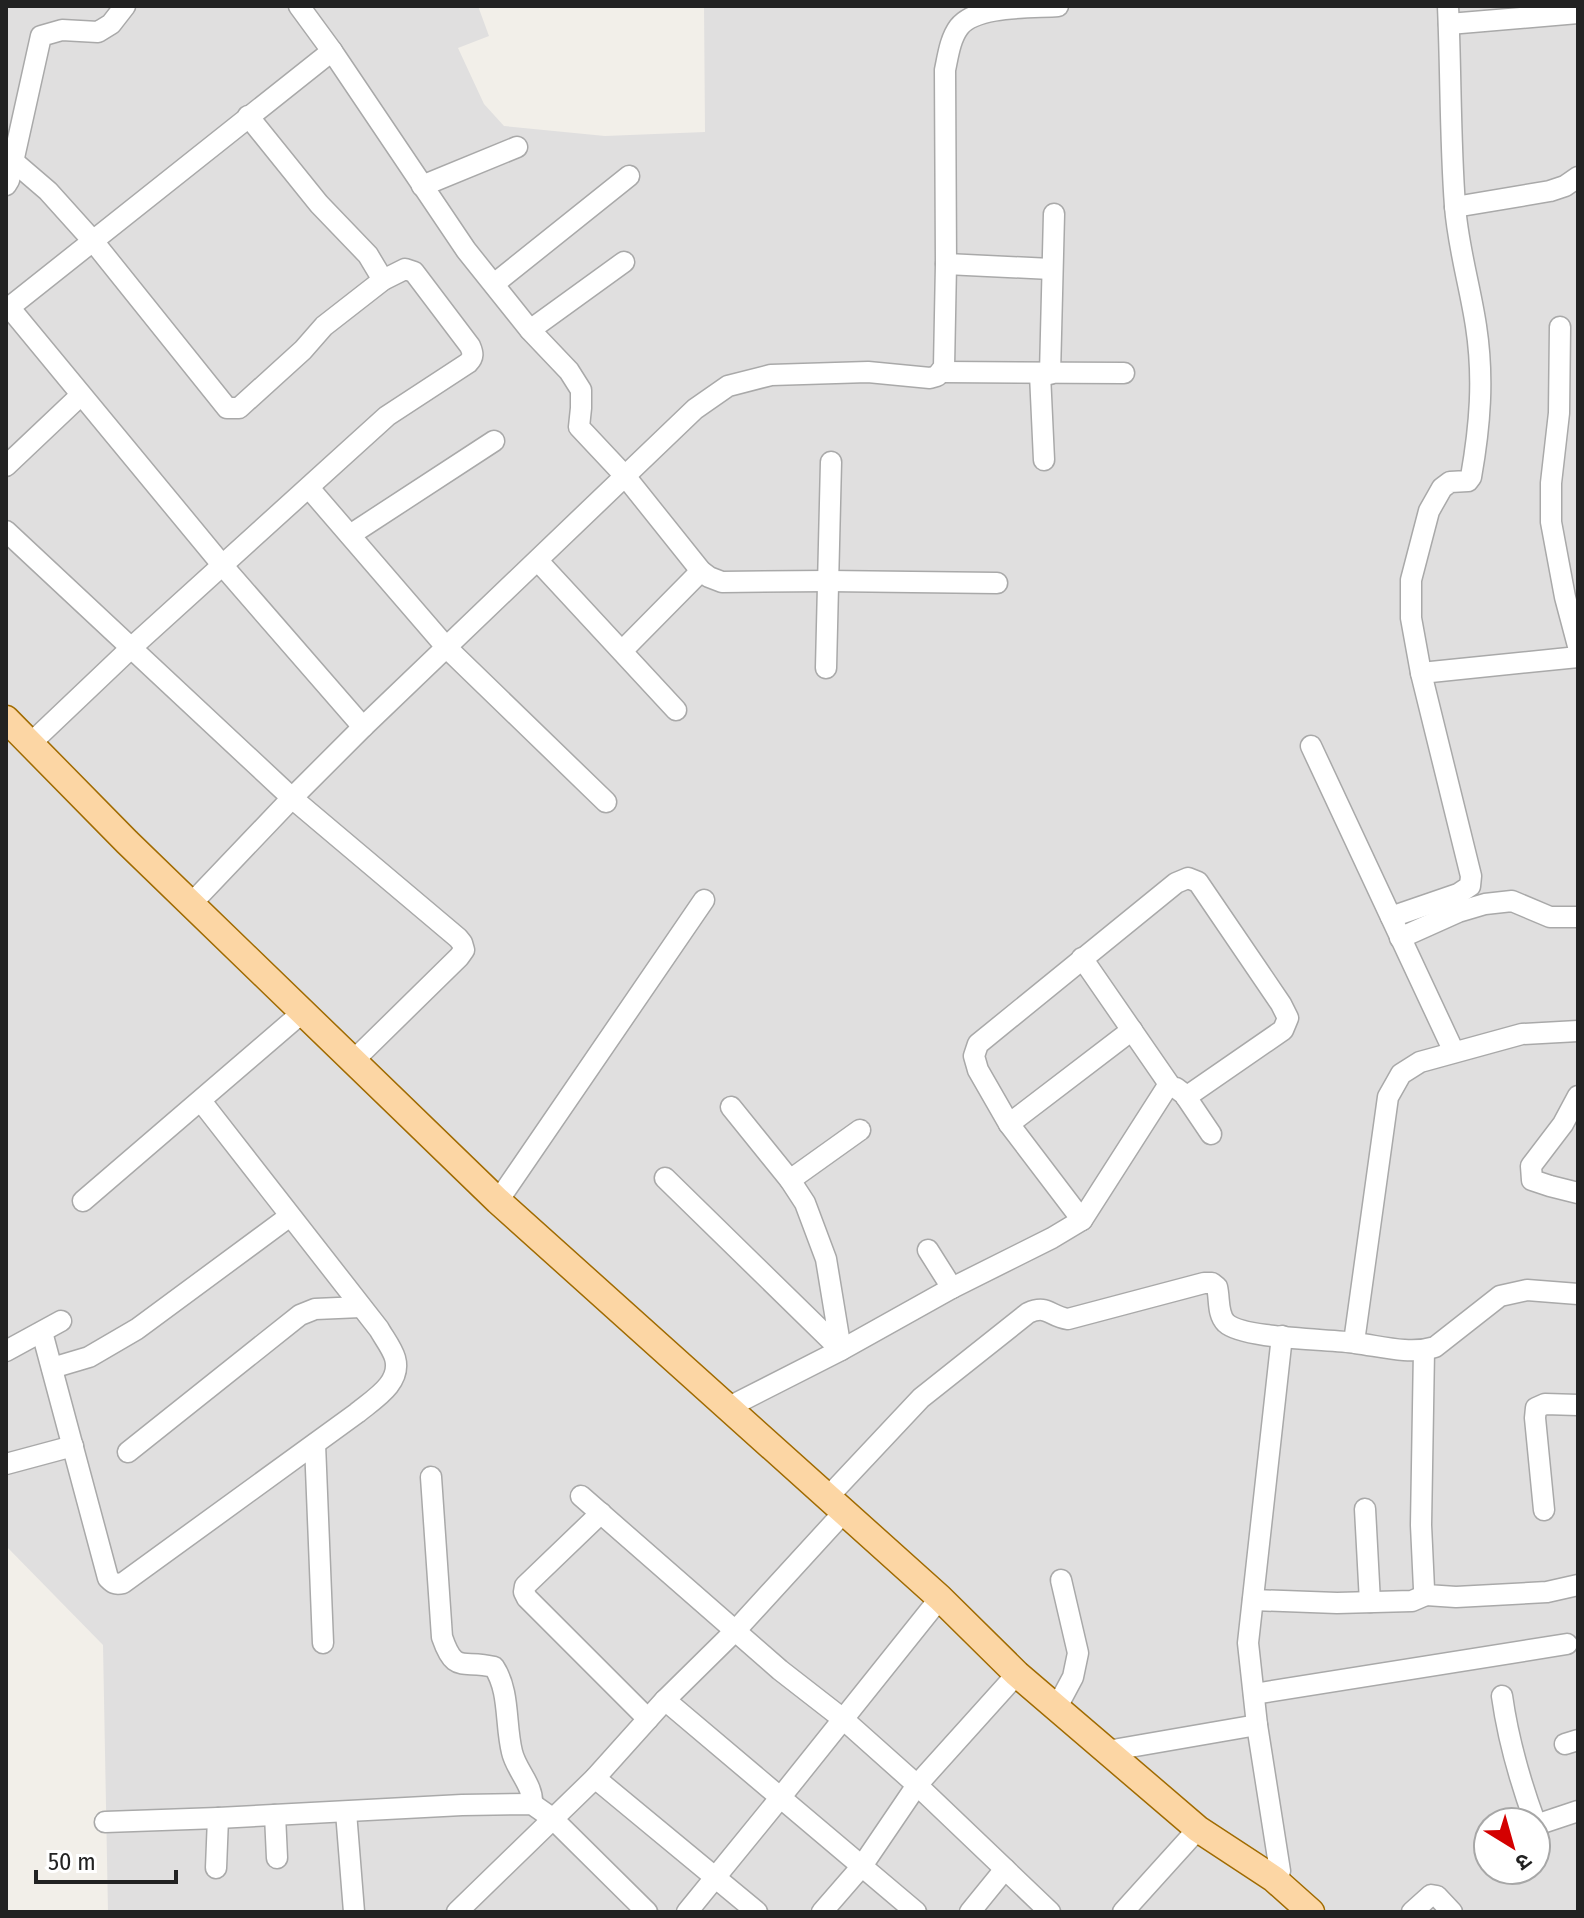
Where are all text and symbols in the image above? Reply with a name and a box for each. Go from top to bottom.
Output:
north arrow [1472,1806,1552,1886]
scale bar [36,1834,176,1884]
text: उ [1510,1847,1537,1877]
text: 50 m [48,1848,96,1876]

